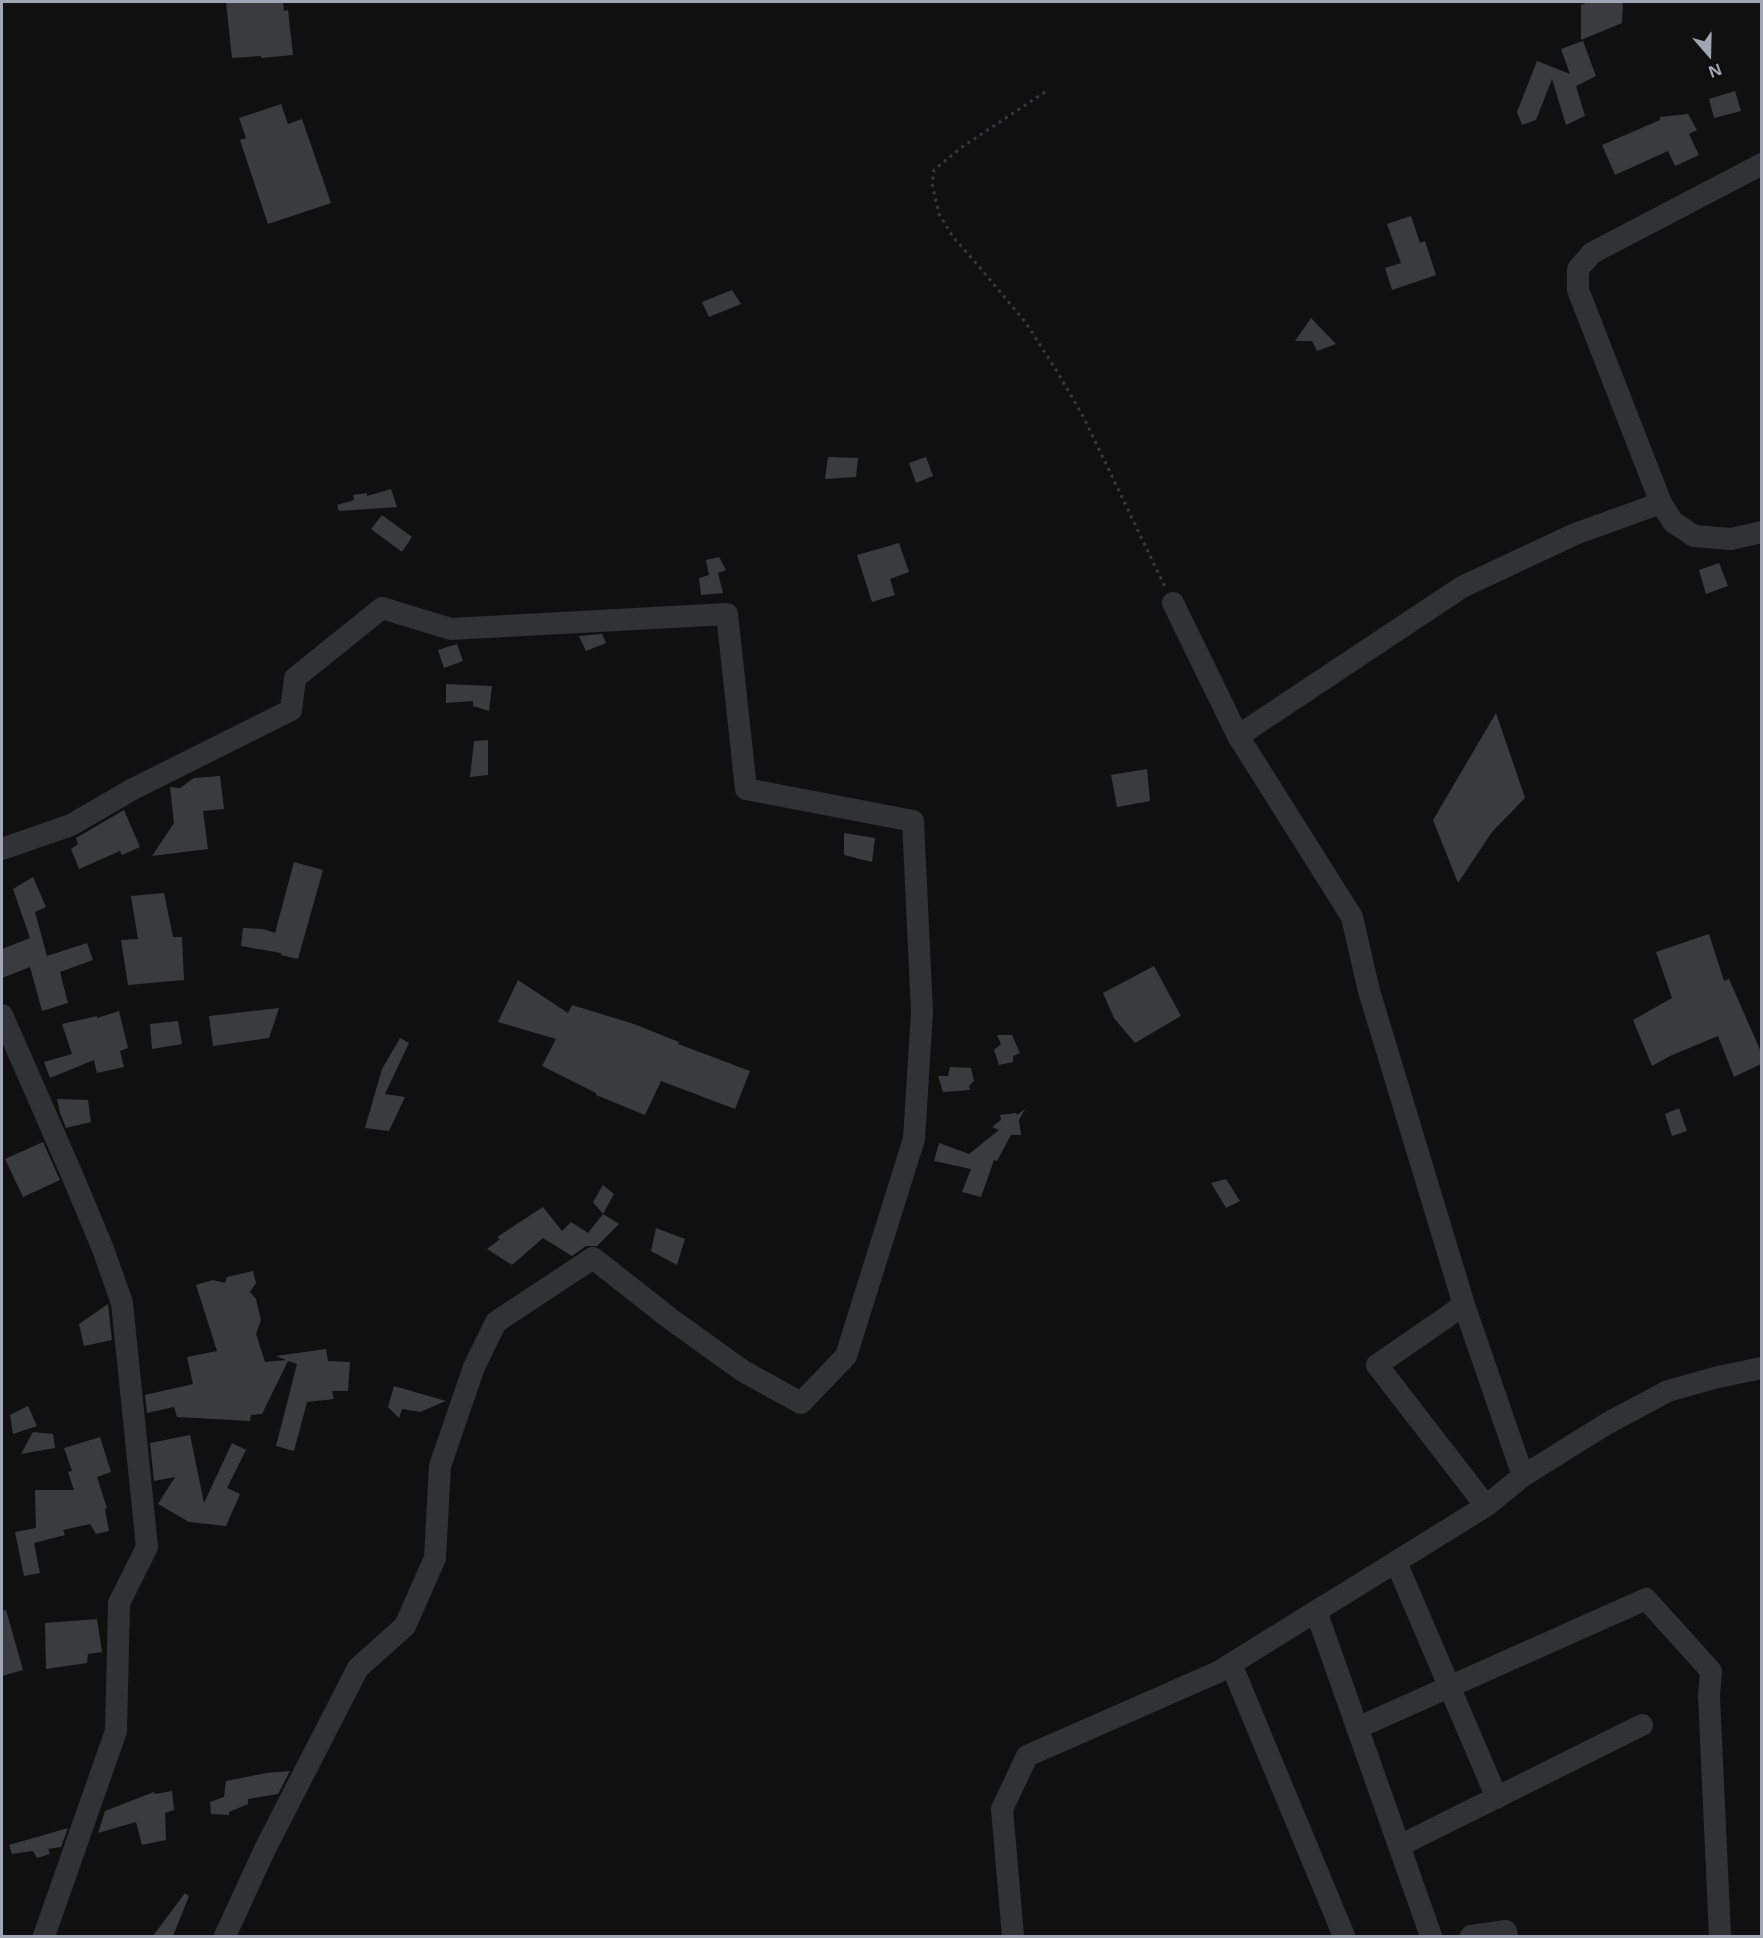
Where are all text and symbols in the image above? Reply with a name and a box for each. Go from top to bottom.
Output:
north arrow [1679,24,1739,84]
text: N [1705,58,1725,83]

